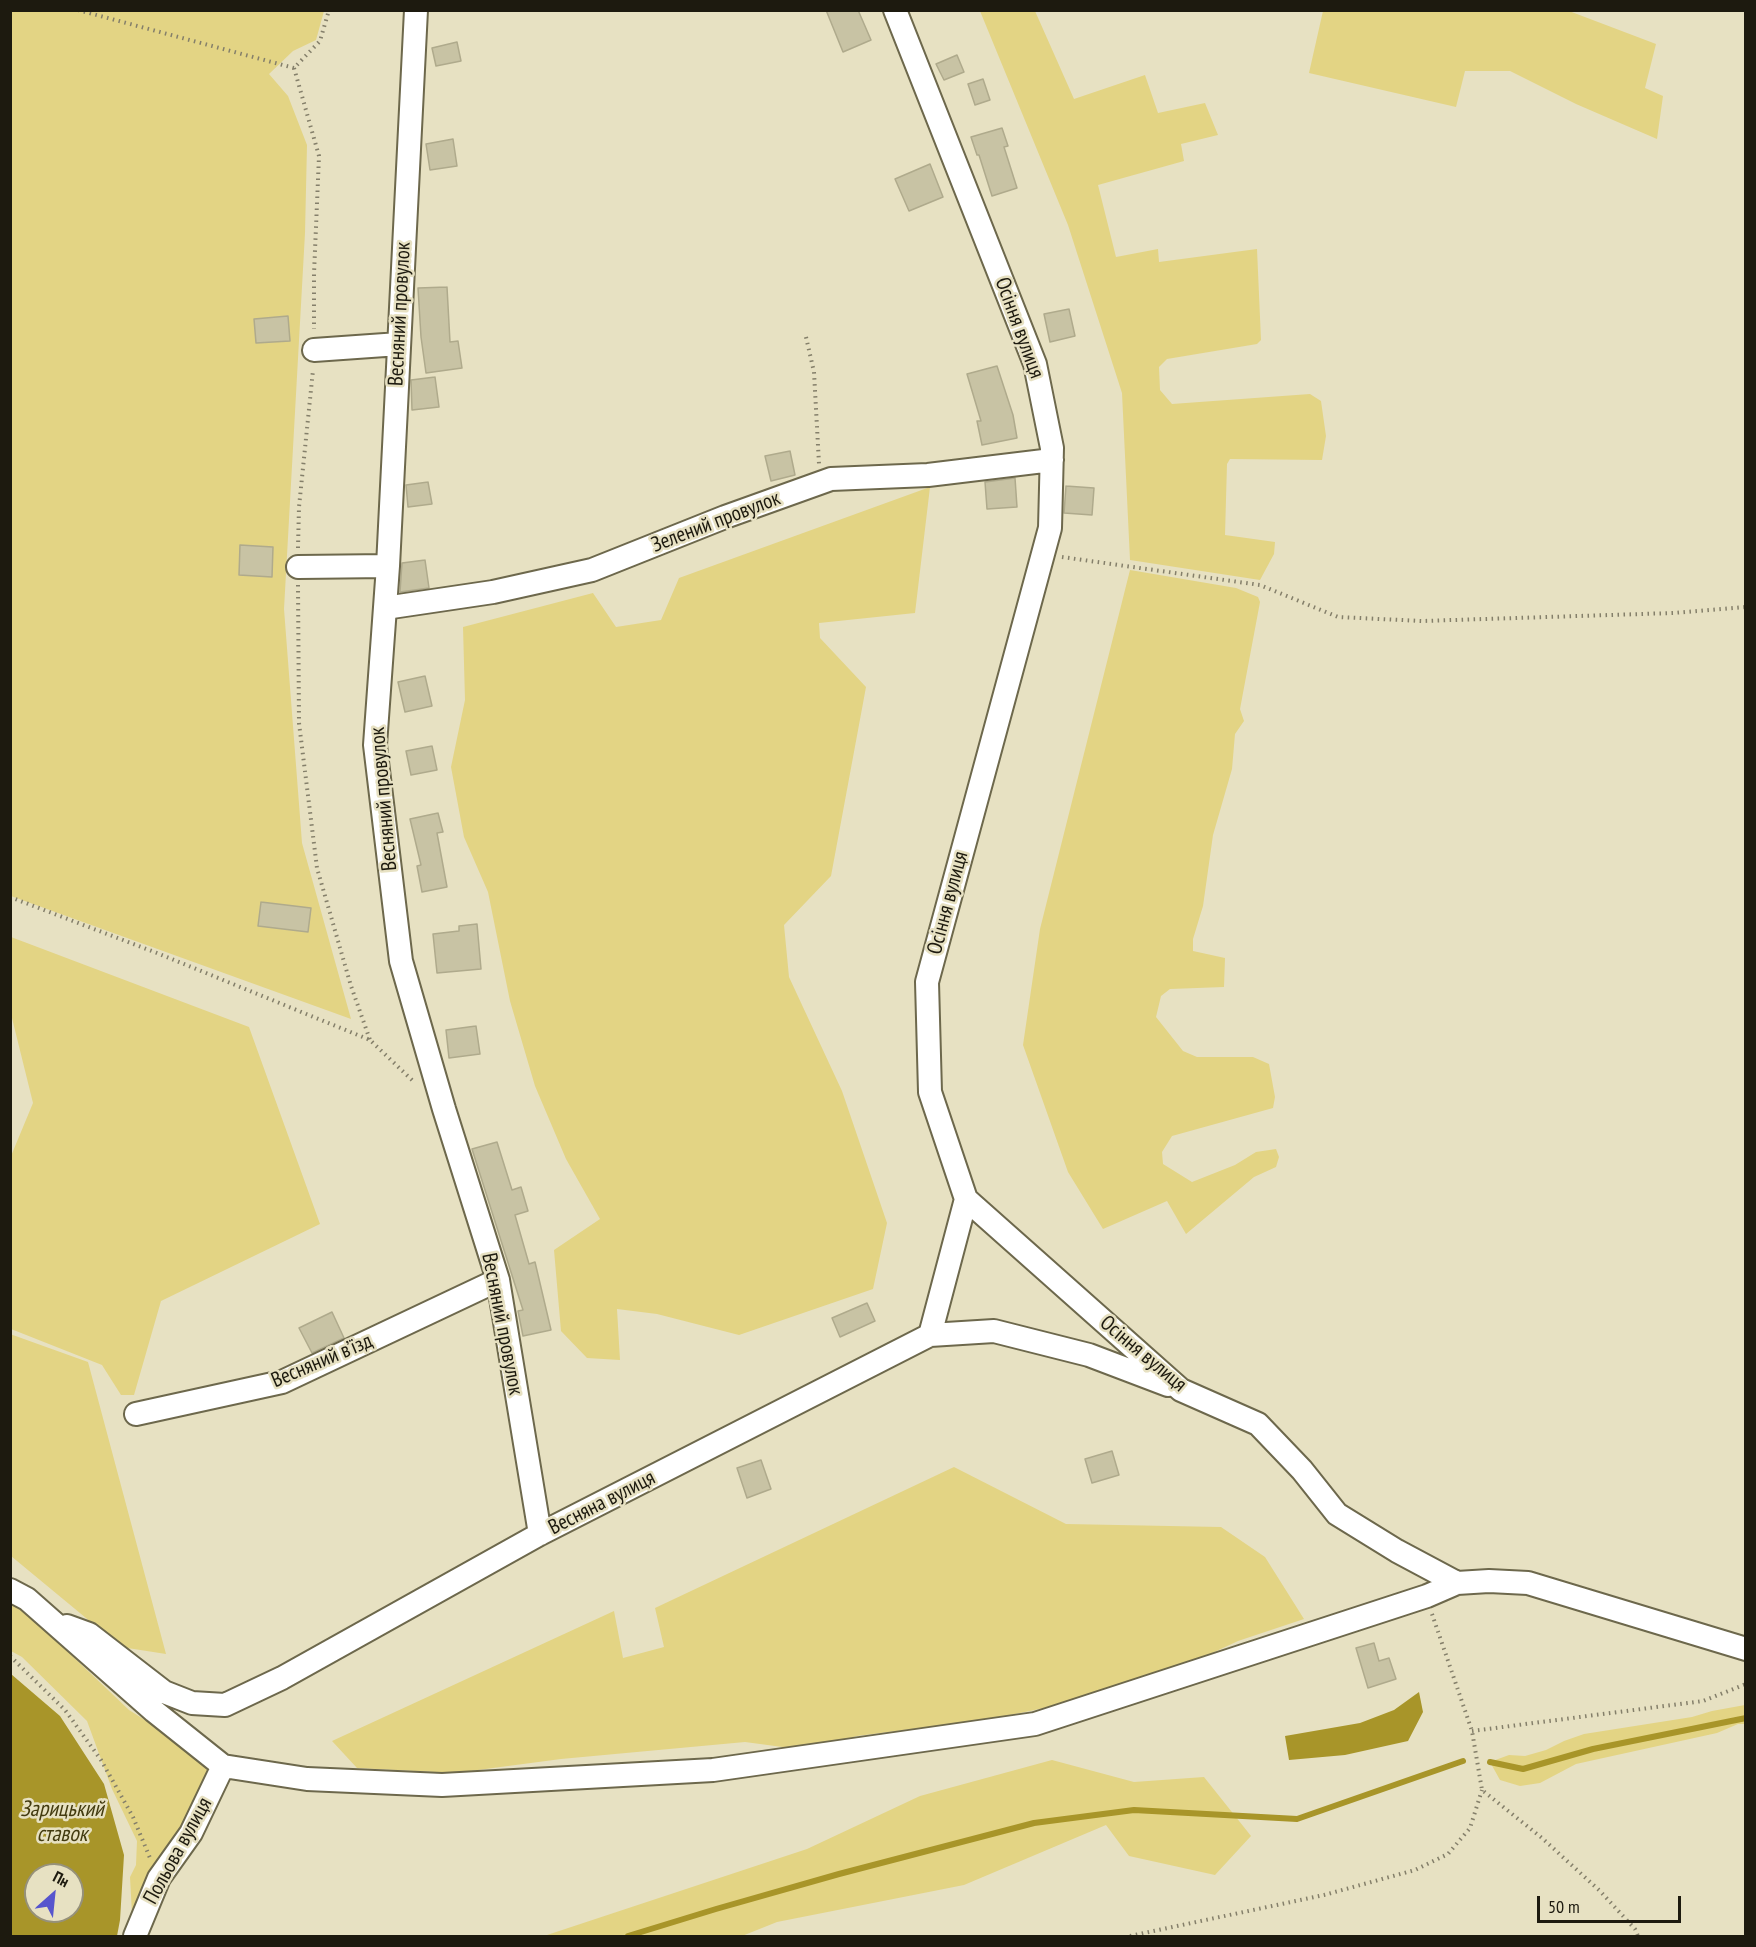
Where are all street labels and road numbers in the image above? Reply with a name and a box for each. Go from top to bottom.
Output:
street label: Весняний провулок [384,241,416,387]
street label: Осіння вулиця [989,274,1049,382]
street label: Зелений провулок [648,486,784,558]
street label: Весняний провулок [365,726,403,872]
street label: Осіння вулиця [922,849,974,957]
street label: Весняний провулок [476,1251,528,1397]
street label: Осіння вулиця [1094,1310,1192,1398]
street label: Весняний в’їзд [268,1328,376,1394]
street label: Весняна вулиця [544,1465,660,1541]
street label: Польова вулиця [138,1793,218,1909]

